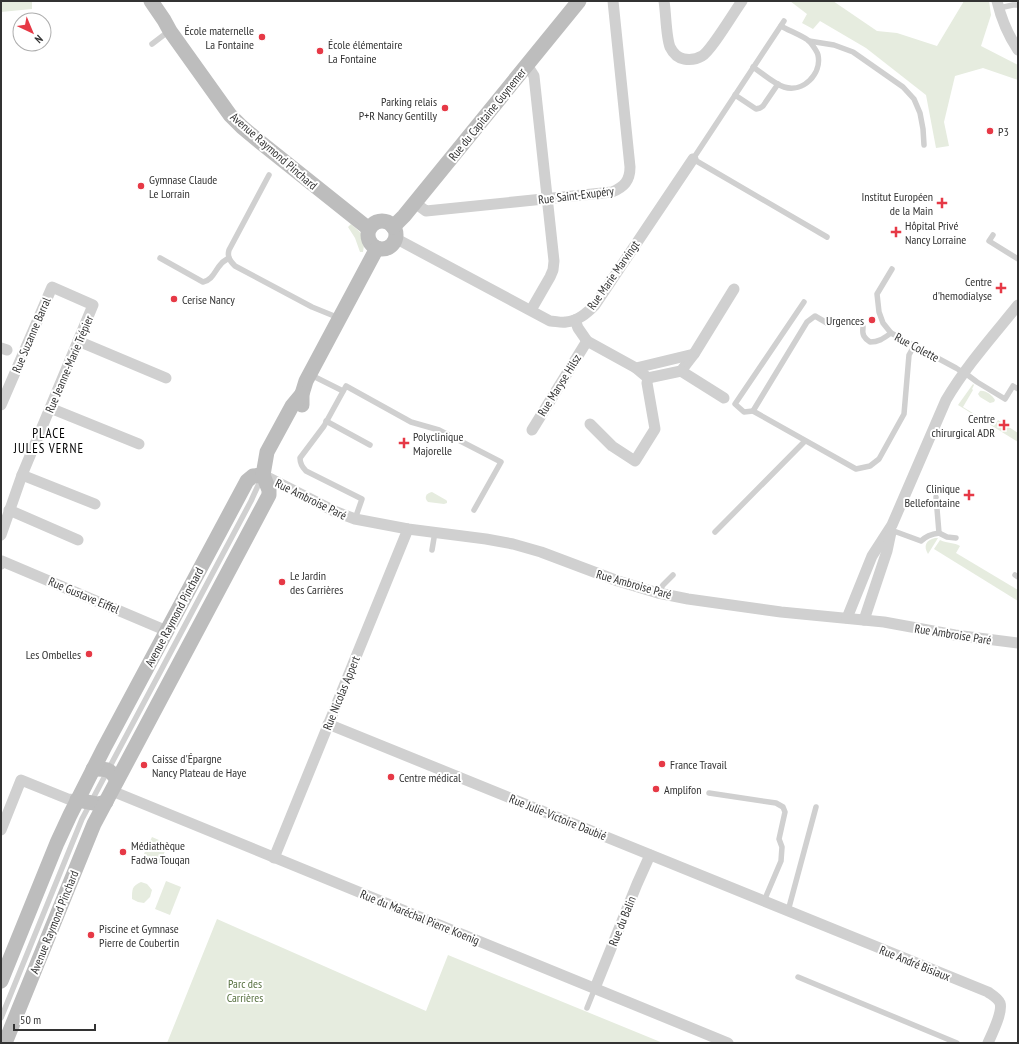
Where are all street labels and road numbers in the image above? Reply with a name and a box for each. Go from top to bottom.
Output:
street label: Rue du Capitaine Guynemer [445,64,529,163]
street label: Avenue Raymond Pinchard [228,109,320,193]
street label: Rue Saint-Exupéry [537,183,615,207]
street label: Rue Marie Marvingt [584,237,643,313]
street label: Rue Suzanne Barral [8,295,54,375]
street label: Rue Jeanne-Marie Trépier [42,312,97,415]
street label: Rue Colette [892,329,942,365]
street label: Rue Maryse Hilsz [534,351,584,419]
street label: Rue Ambroise Paré [273,475,349,523]
street label: Avenue Raymond Pinchard [142,565,206,669]
street label: Rue Ambroise Paré [595,566,673,602]
street label: Rue Gustave Eiffel [46,573,122,617]
street label: Rue Ambroise Paré [913,621,993,647]
street label: Rue Nicolas Appert [319,653,363,732]
street label: Rue Julie-Victoire Daubié [507,791,609,843]
street label: Avenue Raymond Pinchard [26,868,82,976]
street label: Rue du Maréchal Pierre Koenig [358,886,482,948]
street label: Rue du Balin [605,894,639,948]
street label: Rue André Bisiaux [877,942,953,984]

